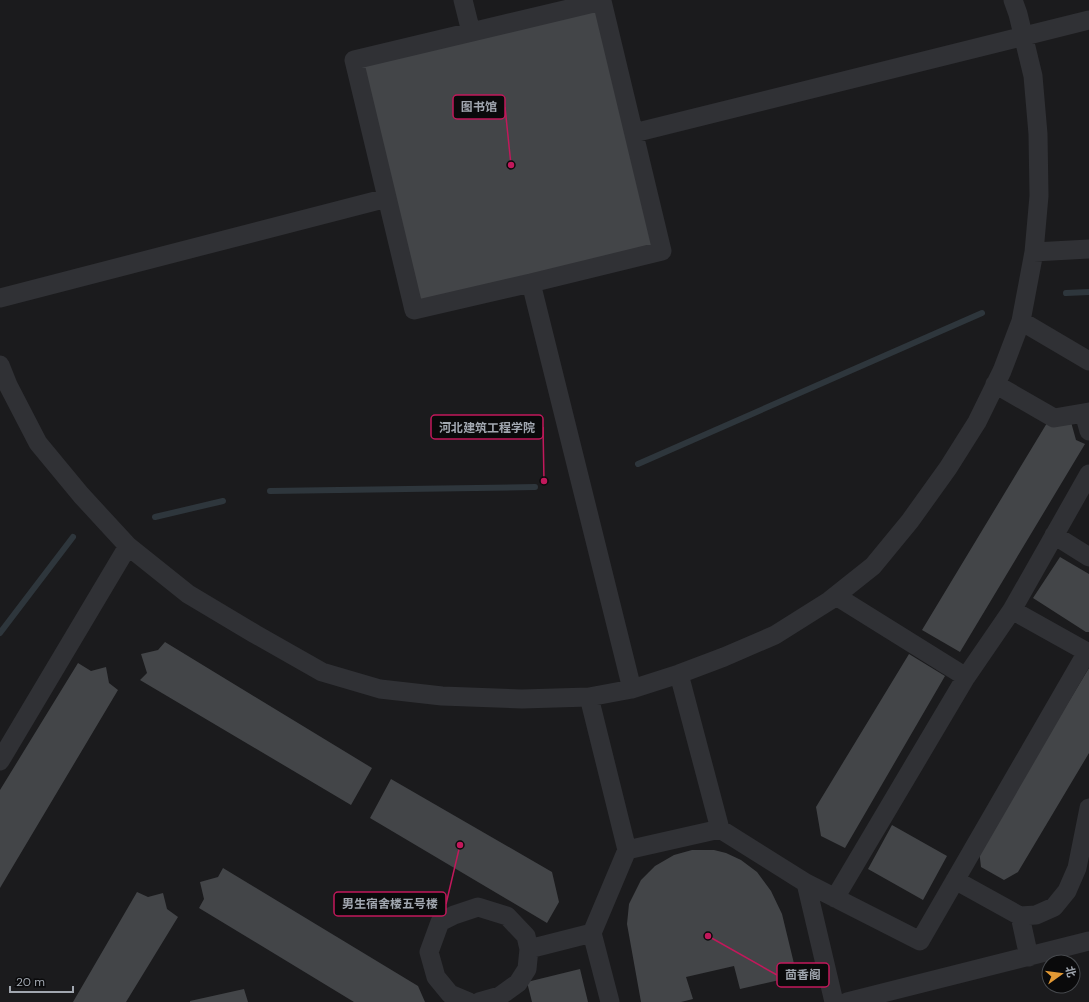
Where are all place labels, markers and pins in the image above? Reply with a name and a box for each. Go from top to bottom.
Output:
callout: 图书馆 [453,95,505,119]
callout: 河北建筑工程学院 [431,415,543,439]
callout: 男生宿舍楼五号楼 [334,892,446,916]
callout: 茴香阁 [777,963,829,987]

